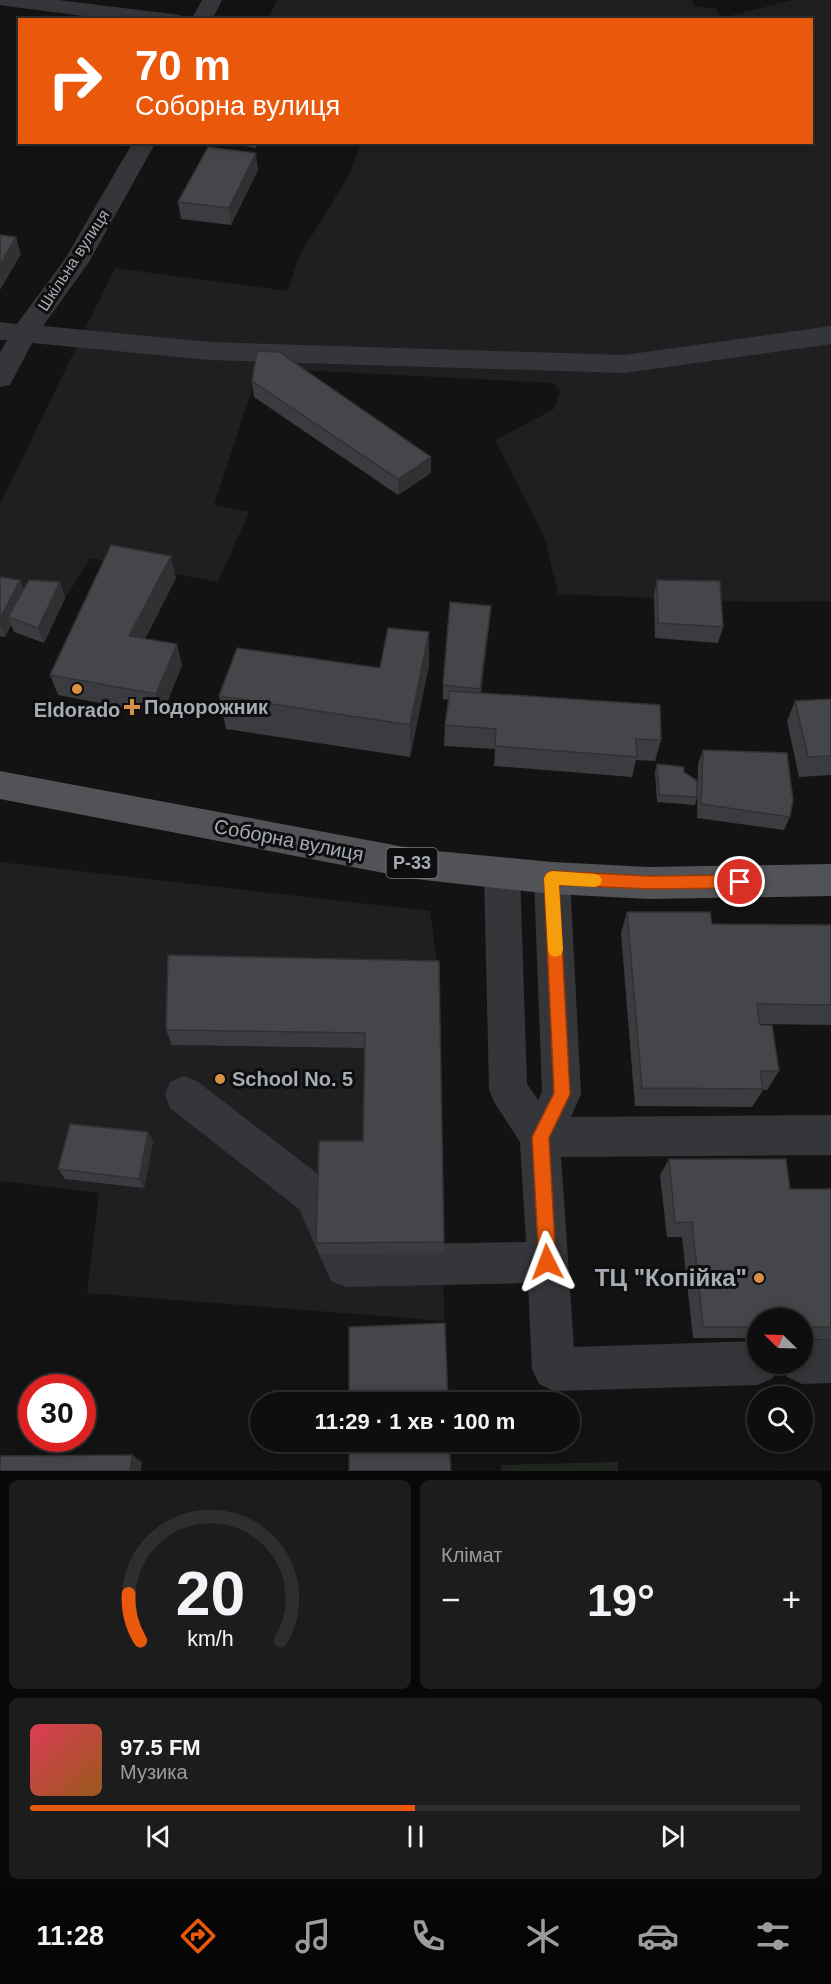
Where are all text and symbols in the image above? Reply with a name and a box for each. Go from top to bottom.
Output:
icon: right [36,42,114,120]
text: 70 m [135,42,231,89]
text: Соборна вулиця [135,91,340,121]
street label: Шкільна вулиця [34,207,112,314]
marker: Eldorado [70,682,84,696]
place label: Подорожник [144,696,269,718]
place label: Eldorado [34,699,120,721]
marker: Подорожник [125,700,139,714]
street label: Соборна вулиця [212,815,366,865]
road number: Р-33 [386,848,438,878]
pin [714,856,765,907]
icon: arrive [723,865,756,898]
place label: School No. 5 [232,1068,353,1090]
marker: School No. 5 [213,1072,227,1086]
position arrow [515,1230,579,1294]
place label: ТЦ "Копійка" [595,1264,747,1291]
marker: ТЦ "Копійка" [752,1271,766,1285]
north arrow [747,1308,813,1374]
map controls [747,1308,813,1452]
speed limit sign: 30 [18,1374,96,1452]
button: search [747,1386,813,1452]
text: 11:29 · 1 хв · 100 m [315,1409,515,1434]
text: Клімат [441,1544,502,1566]
text: 20 [175,1559,245,1628]
text: 19° [587,1575,655,1626]
text: − [441,1581,460,1618]
text: + [782,1581,801,1618]
text: km/h [187,1628,233,1652]
text: 97.5 FM [120,1735,201,1760]
text: Музика [120,1761,188,1783]
icon: previous [142,1820,175,1853]
icon: pause [399,1820,432,1853]
icon: next [656,1820,689,1853]
icon: directions [177,1915,219,1957]
icon: music [292,1915,334,1957]
icon: phone [407,1915,449,1957]
icon: climate [522,1915,564,1957]
icon: car [637,1915,679,1957]
icon: filters [752,1915,794,1957]
text: 11:28 [37,1921,104,1951]

